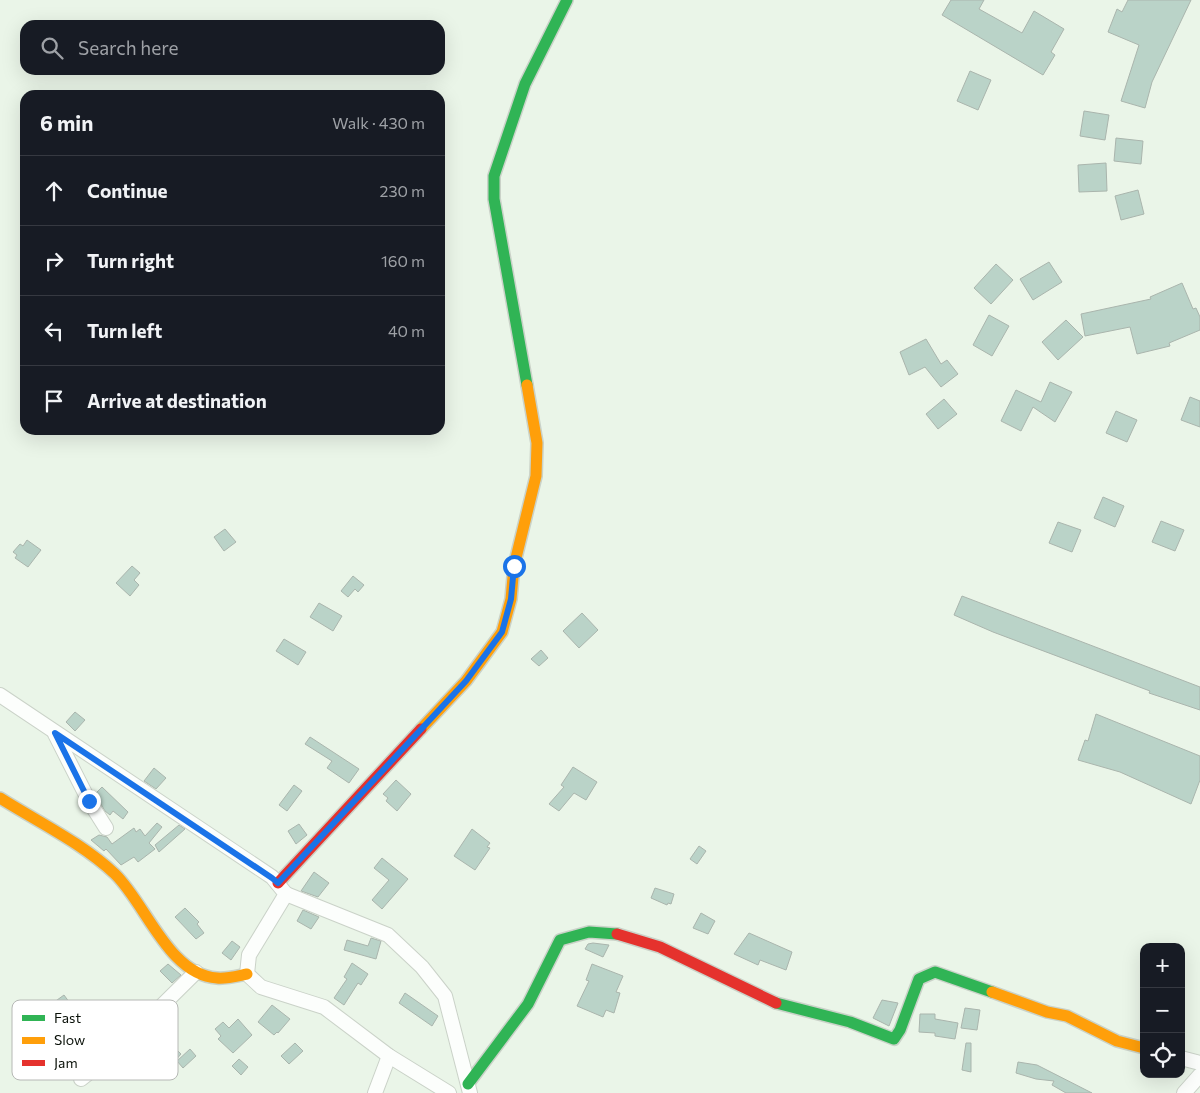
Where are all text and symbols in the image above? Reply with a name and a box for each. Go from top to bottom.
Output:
search box [20,20,445,75]
icon: search [38,34,66,62]
text: Search here [78,36,178,59]
text: 6 min [40,110,93,135]
text: Walk · 430 m [332,113,425,132]
icon: ahead [40,177,68,205]
text: Continue [87,179,167,202]
text: 230 m [380,181,425,200]
icon: right [40,247,68,275]
text: Turn right [87,249,174,272]
text: 160 m [381,251,425,270]
icon: left [40,317,68,345]
text: Turn left [87,319,162,342]
text: 40 m [388,321,425,340]
icon: arrive [40,387,68,415]
text: Arrive at destination [87,389,267,412]
route start [503,555,526,578]
route end [78,790,101,813]
map controls [1140,943,1185,1078]
button: + [1140,943,1185,988]
button: − [1140,988,1185,1033]
legend [12,1000,178,1080]
text: Fast [54,1009,81,1026]
text: Slow [54,1031,85,1048]
button: locate [1140,1033,1185,1078]
text: Jam [54,1054,78,1071]

